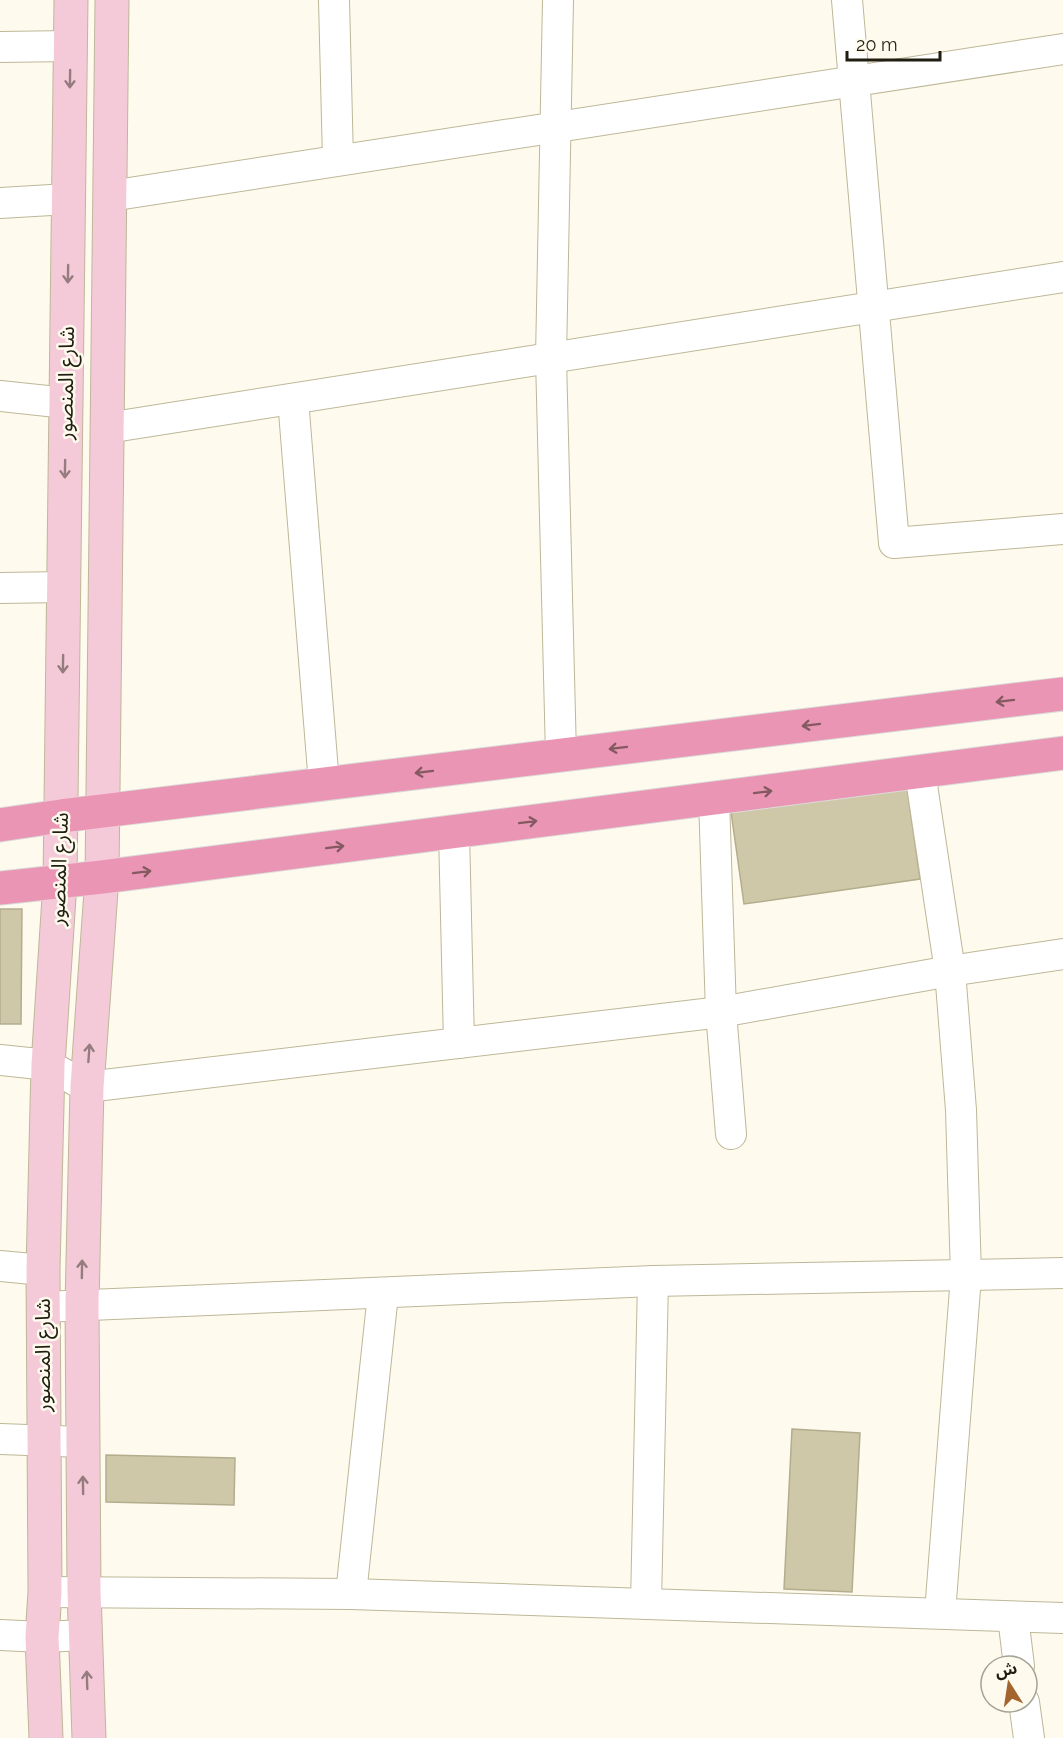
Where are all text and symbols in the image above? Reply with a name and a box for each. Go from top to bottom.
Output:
scale bar [847,24,940,62]
text: 20 m [856,34,898,55]
one-way arrow [64,69,76,89]
one-way arrow [62,264,73,284]
street label: شارع المنصور [52,326,82,441]
one-way arrow [59,459,71,479]
one-way arrow [57,654,69,674]
one-way arrow [996,696,1015,707]
one-way arrow [802,719,822,730]
one-way arrow [608,743,628,754]
one-way arrow [415,767,435,778]
one-way arrow [753,786,773,797]
street label: شارع المنصور [44,812,76,927]
one-way arrow [518,817,538,828]
one-way arrow [325,841,344,852]
one-way arrow [131,866,151,877]
one-way arrow [84,1043,95,1063]
one-way arrow [77,1259,88,1279]
street label: شارع المنصور [30,1298,58,1413]
one-way arrow [77,1475,89,1495]
north arrow [979,1654,1039,1714]
text: ش [993,1658,1019,1681]
one-way arrow [81,1670,93,1690]

